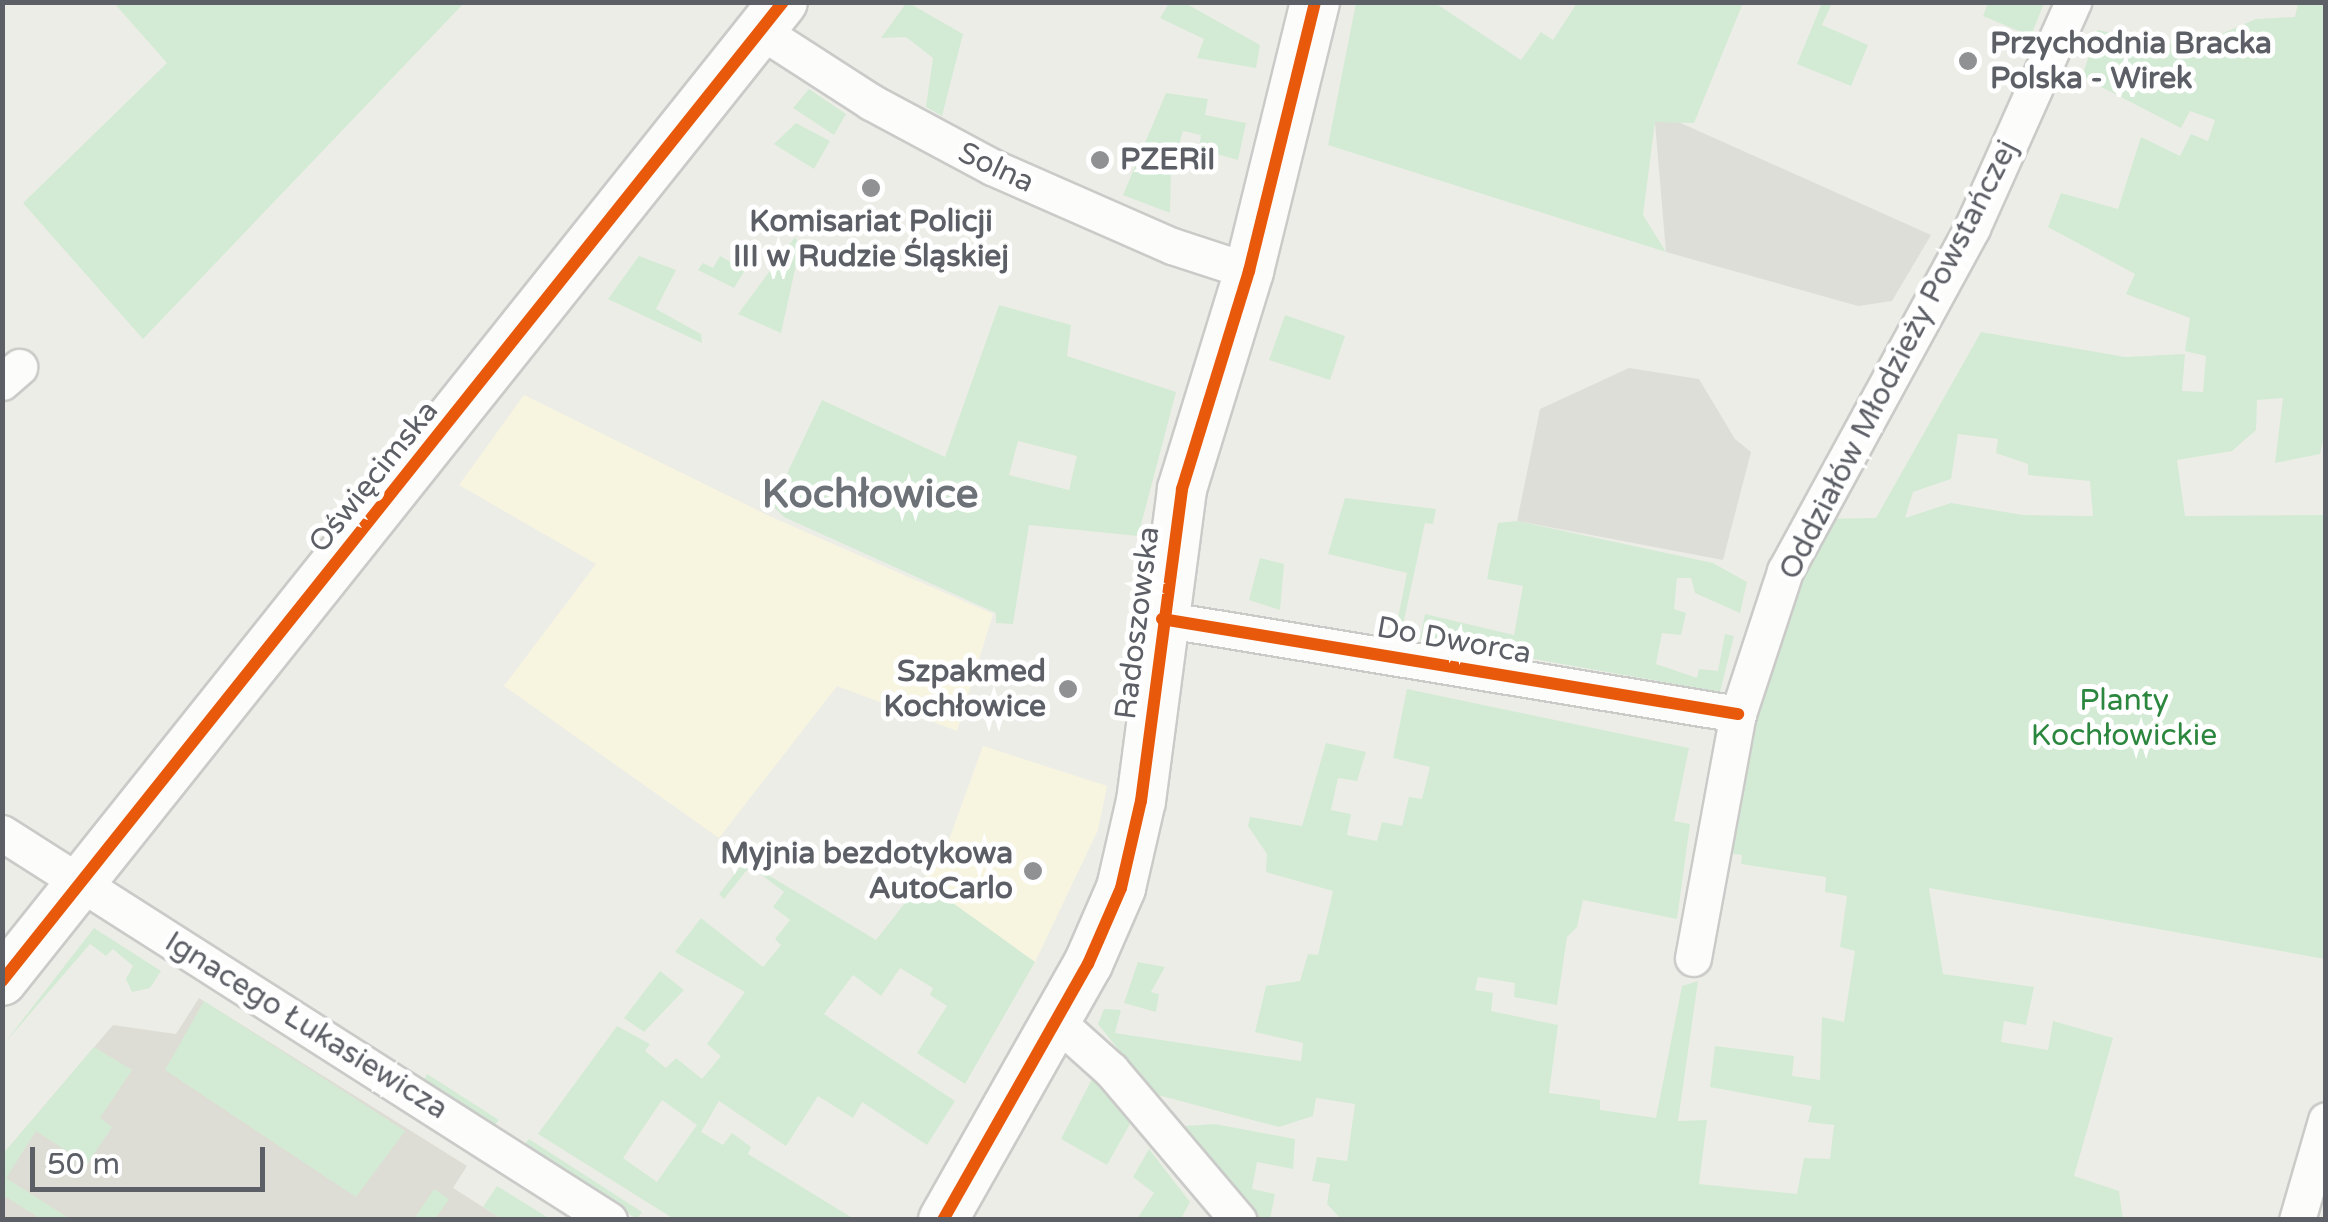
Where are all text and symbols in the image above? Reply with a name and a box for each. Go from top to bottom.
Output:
place label: Przychodnia Bracka Polska - Wirek [1990,26,2272,96]
marker: Przychodnia Bracka Polska - Wirek [1955,48,1981,74]
street label: Oddziałów Młodzieży Powstańczej [1772,134,2026,586]
street label: Solna [952,135,1040,201]
place label: PZERiI [1120,142,1216,178]
marker: PZERiI [1089,149,1111,171]
marker: Komisariat Policji III w Rudzie Śląskiej [860,177,882,199]
place label: Komisariat Policji III w Rudzie Śląskiej [733,204,1009,274]
street label: Oświęcimska [302,394,446,560]
district label: Kochłowice [762,470,978,518]
street label: Radoszowska [1108,525,1168,721]
street label: Do Dworca [1374,610,1534,672]
place label: Szpakmed Kochłowice [884,654,1046,724]
marker: Szpakmed Kochłowice [1055,676,1081,702]
park label: Planty Kochłowickie [2031,683,2217,754]
place label: Myjnia bezdotykowa AutoCarlo [720,836,1013,906]
marker: Myjnia bezdotykowa AutoCarlo [1022,860,1044,882]
street label: Ignacego Łukasiewicza [158,924,454,1128]
scale bar [35,1127,270,1189]
text: 50 m [47,1146,120,1183]

